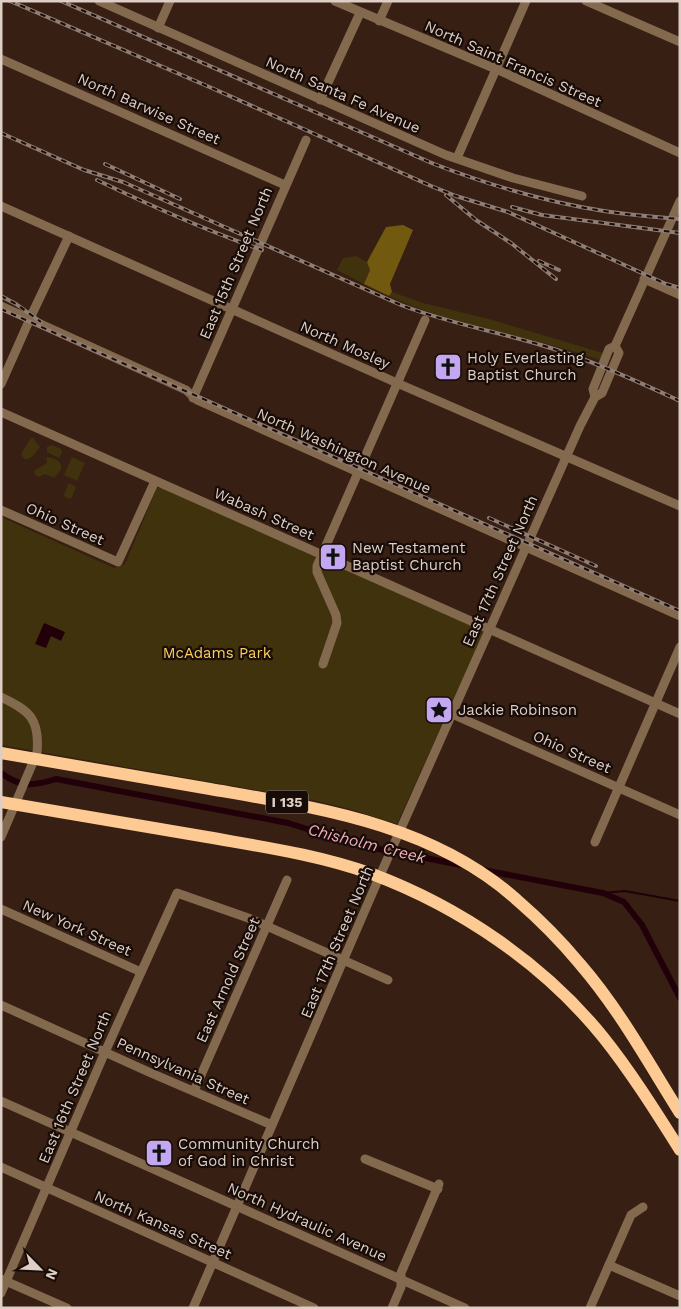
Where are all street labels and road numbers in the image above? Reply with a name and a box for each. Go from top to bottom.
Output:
street label: North Saint Francis Street [422,17,605,111]
street label: North Santa Fe Avenue [263,53,423,137]
street label: North Barwise Street [75,69,224,149]
street label: East 15th Street North [196,184,276,342]
street label: North Mosley [297,317,393,373]
street label: North Washington Avenue [254,404,434,498]
street label: Wabash Street [211,484,317,544]
street label: East 17th Street North [459,493,541,649]
street label: Ohio Street [23,499,108,550]
street label: Ohio Street [530,727,615,778]
road number: I 135 [266,790,308,814]
street label: East 17th Street North [297,863,377,1021]
street label: New York Street [20,896,135,960]
street label: East Arnold Street [192,914,264,1045]
street label: East 16th Street North [35,1008,115,1166]
street label: Pennsylvania Street [114,1034,253,1109]
street label: North Hydraulic Avenue [224,1179,390,1265]
street label: North Kansas Street [92,1187,235,1264]

